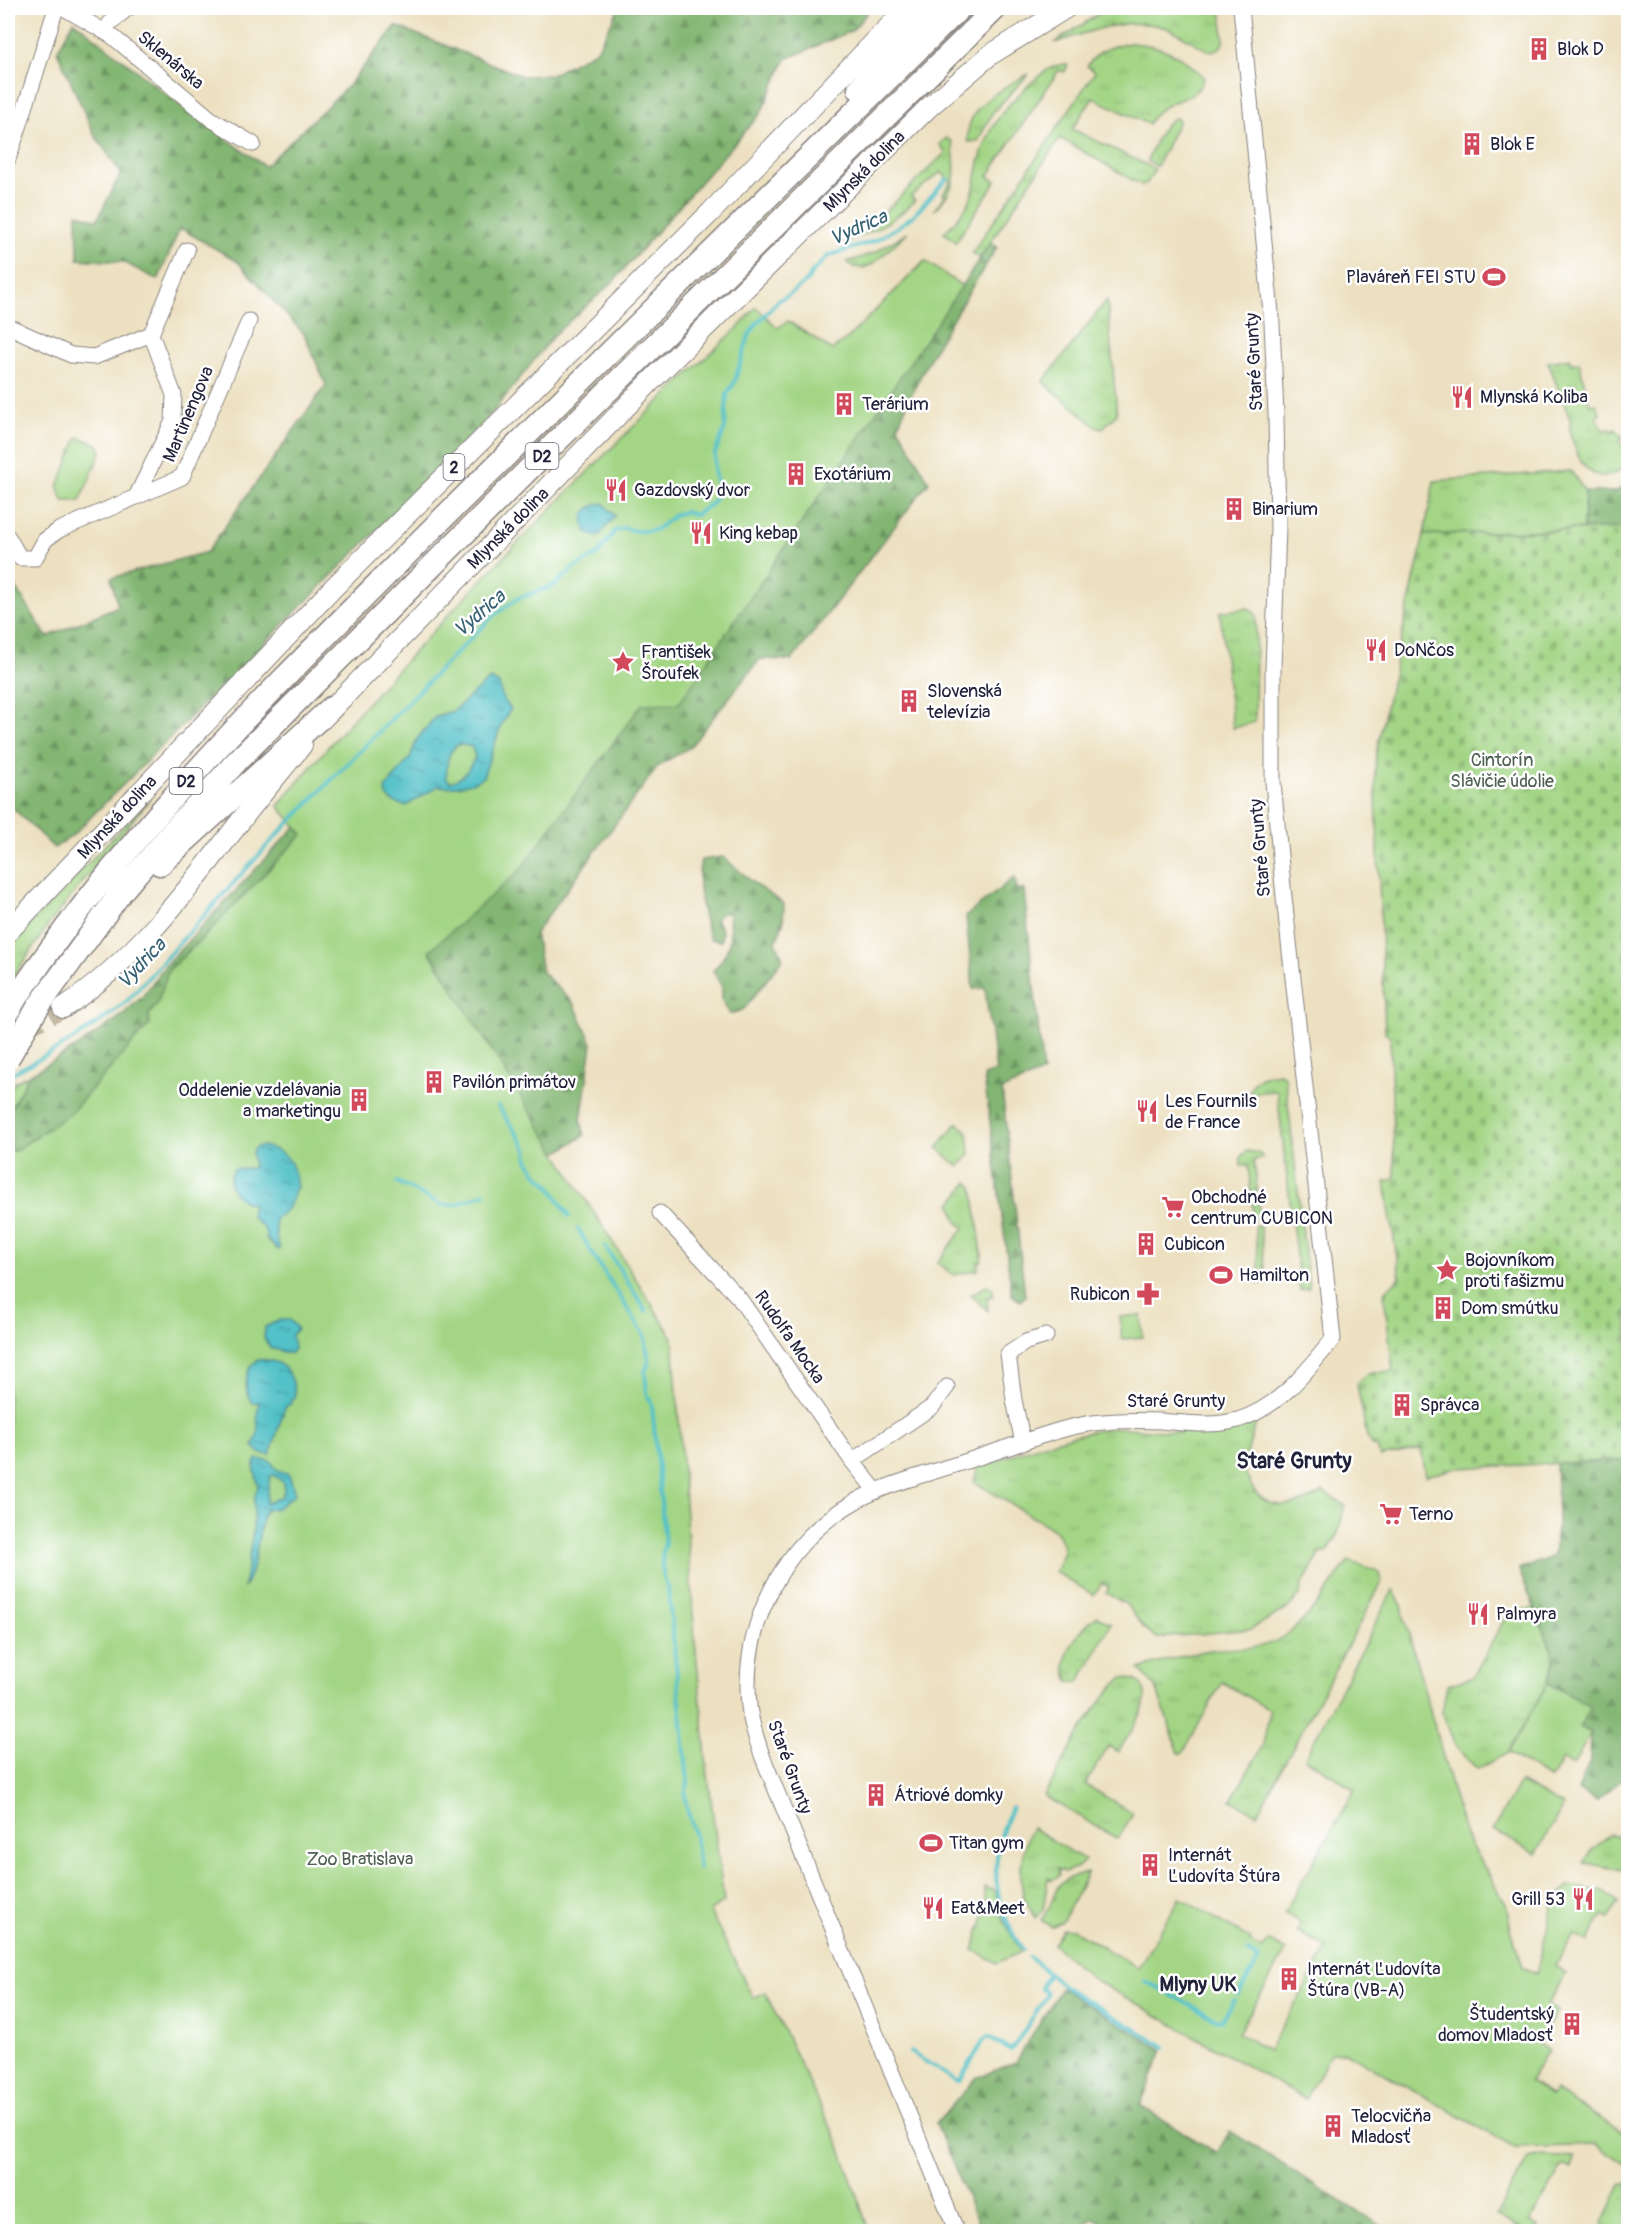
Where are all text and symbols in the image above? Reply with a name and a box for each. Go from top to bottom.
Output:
street label: Sklenárska [133,26,209,95]
building icon: Blok D [1526,36,1552,62]
place label: Blok D [1557,38,1604,61]
street label: Mlynská dolina [819,126,910,217]
building icon: Blok E [1459,131,1485,157]
place label: Blok E [1490,133,1535,156]
water label: Vydrica [825,203,892,251]
sports icon: Plaváreň FEI STU [1481,264,1507,290]
place label: Plaváreň FEI STU [1346,266,1476,289]
street label: Staré Grunty [1240,312,1269,412]
street label: Martinengova [158,363,219,466]
restaurant icon: Mlynská Koliba [1449,384,1475,410]
place label: Mlynská Koliba [1480,386,1588,409]
building icon: Terárium [831,391,857,417]
place label: Terárium [862,393,929,416]
road number: D2 [526,443,558,469]
road number: 2 [444,454,464,480]
building icon: Exotárium [783,461,809,487]
place label: Exotárium [814,463,891,486]
restaurant icon: Gazdovský dvor [603,477,629,503]
place label: Gazdovský dvor [634,479,751,502]
street label: Mlynská dolina [463,483,554,574]
building icon: Binarium [1221,496,1247,522]
place label: Binarium [1252,498,1318,521]
restaurant icon: King kebap [688,520,714,546]
place label: King kebap [719,522,798,545]
water label: Vydrica [448,583,512,643]
restaurant icon: DoNčos [1363,637,1389,663]
place label: DoNčos [1394,639,1454,662]
place label: František Šroufek [641,641,711,685]
place icon: František Šroufek [610,649,636,675]
place label: Slovenská televízia [926,680,1002,724]
building icon: Slovenská televízia [896,688,922,714]
park label: Cintorín Slávičie údolie [1450,749,1554,793]
road number: D2 [170,768,202,794]
street label: Mlynská dolina [73,771,162,864]
street label: Staré Grunty [1245,798,1276,898]
water label: Vydrica [112,931,172,994]
building icon: Pavilón primátov [421,1069,447,1095]
place label: Pavilón primátov [452,1071,576,1094]
place label: Oddelenie vzdelávania a marketingu [178,1079,341,1123]
building icon: Oddelenie vzdelávania a marketingu [346,1087,372,1113]
place label: Les Fournils de France [1165,1090,1257,1134]
restaurant icon: Les Fournils de France [1134,1098,1160,1124]
place label: Obchodné centrum CUBICON [1191,1186,1333,1230]
supermarket icon: Obchodné centrum CUBICON [1160,1194,1186,1220]
building icon: Cubicon [1133,1231,1159,1257]
place label: Cubicon [1164,1233,1225,1256]
place label: Bojovníkom proti fašizmu [1465,1249,1564,1293]
place icon: Bojovníkom proti fašizmu [1434,1257,1460,1283]
sports icon: Hamilton [1208,1262,1234,1288]
place label: Hamilton [1239,1264,1309,1287]
pharmacy icon: Rubicon [1135,1281,1161,1307]
place label: Rubicon [1070,1283,1130,1306]
street label: Rudolfa Mocka [749,1286,830,1388]
building icon: Dom smútku [1430,1295,1456,1321]
place label: Dom smútku [1461,1297,1558,1320]
street label: Staré Grunty [1127,1390,1226,1413]
building icon: Správca [1389,1392,1415,1418]
place label: Správca [1420,1394,1479,1417]
district label: Staré Grunty [1237,1448,1351,1475]
supermarket icon: Terno [1378,1501,1404,1527]
place label: Terno [1409,1503,1454,1526]
restaurant icon: Palmyra [1465,1601,1491,1627]
place label: Palmyra [1496,1603,1556,1626]
street label: Staré Grunty [762,1717,817,1818]
building icon: Átriové domky [863,1782,889,1808]
place label: Átriové domky [894,1784,1003,1807]
sports icon: Titan gym [918,1830,944,1856]
place label: Titan gym [949,1832,1024,1855]
place label: Internát Ľudovíta Štúra [1168,1844,1280,1888]
park label: Zoo Bratislava [307,1848,413,1871]
building icon: Internát Ľudovíta Štúra [1137,1852,1163,1878]
restaurant icon: Grill 53 [1570,1886,1596,1912]
place label: Grill 53 [1511,1888,1565,1911]
restaurant icon: Eat&Meet [920,1895,946,1921]
place label: Eat&Meet [951,1897,1025,1920]
place label: Internát Ľudovíta Štúra (VB-A) [1307,1958,1441,2002]
building icon: Internát Ľudovíta Štúra (VB-A) [1276,1966,1302,1992]
district label: Mlyny UK [1160,1972,1236,1997]
place label: Študentský domov Mladosť [1438,2002,1554,2047]
building icon: Študentský domov Mladosť [1559,2011,1585,2037]
place label: Telocvičňa Mladosť [1351,2105,1431,2149]
building icon: Telocvičňa Mladosť [1320,2113,1346,2139]

